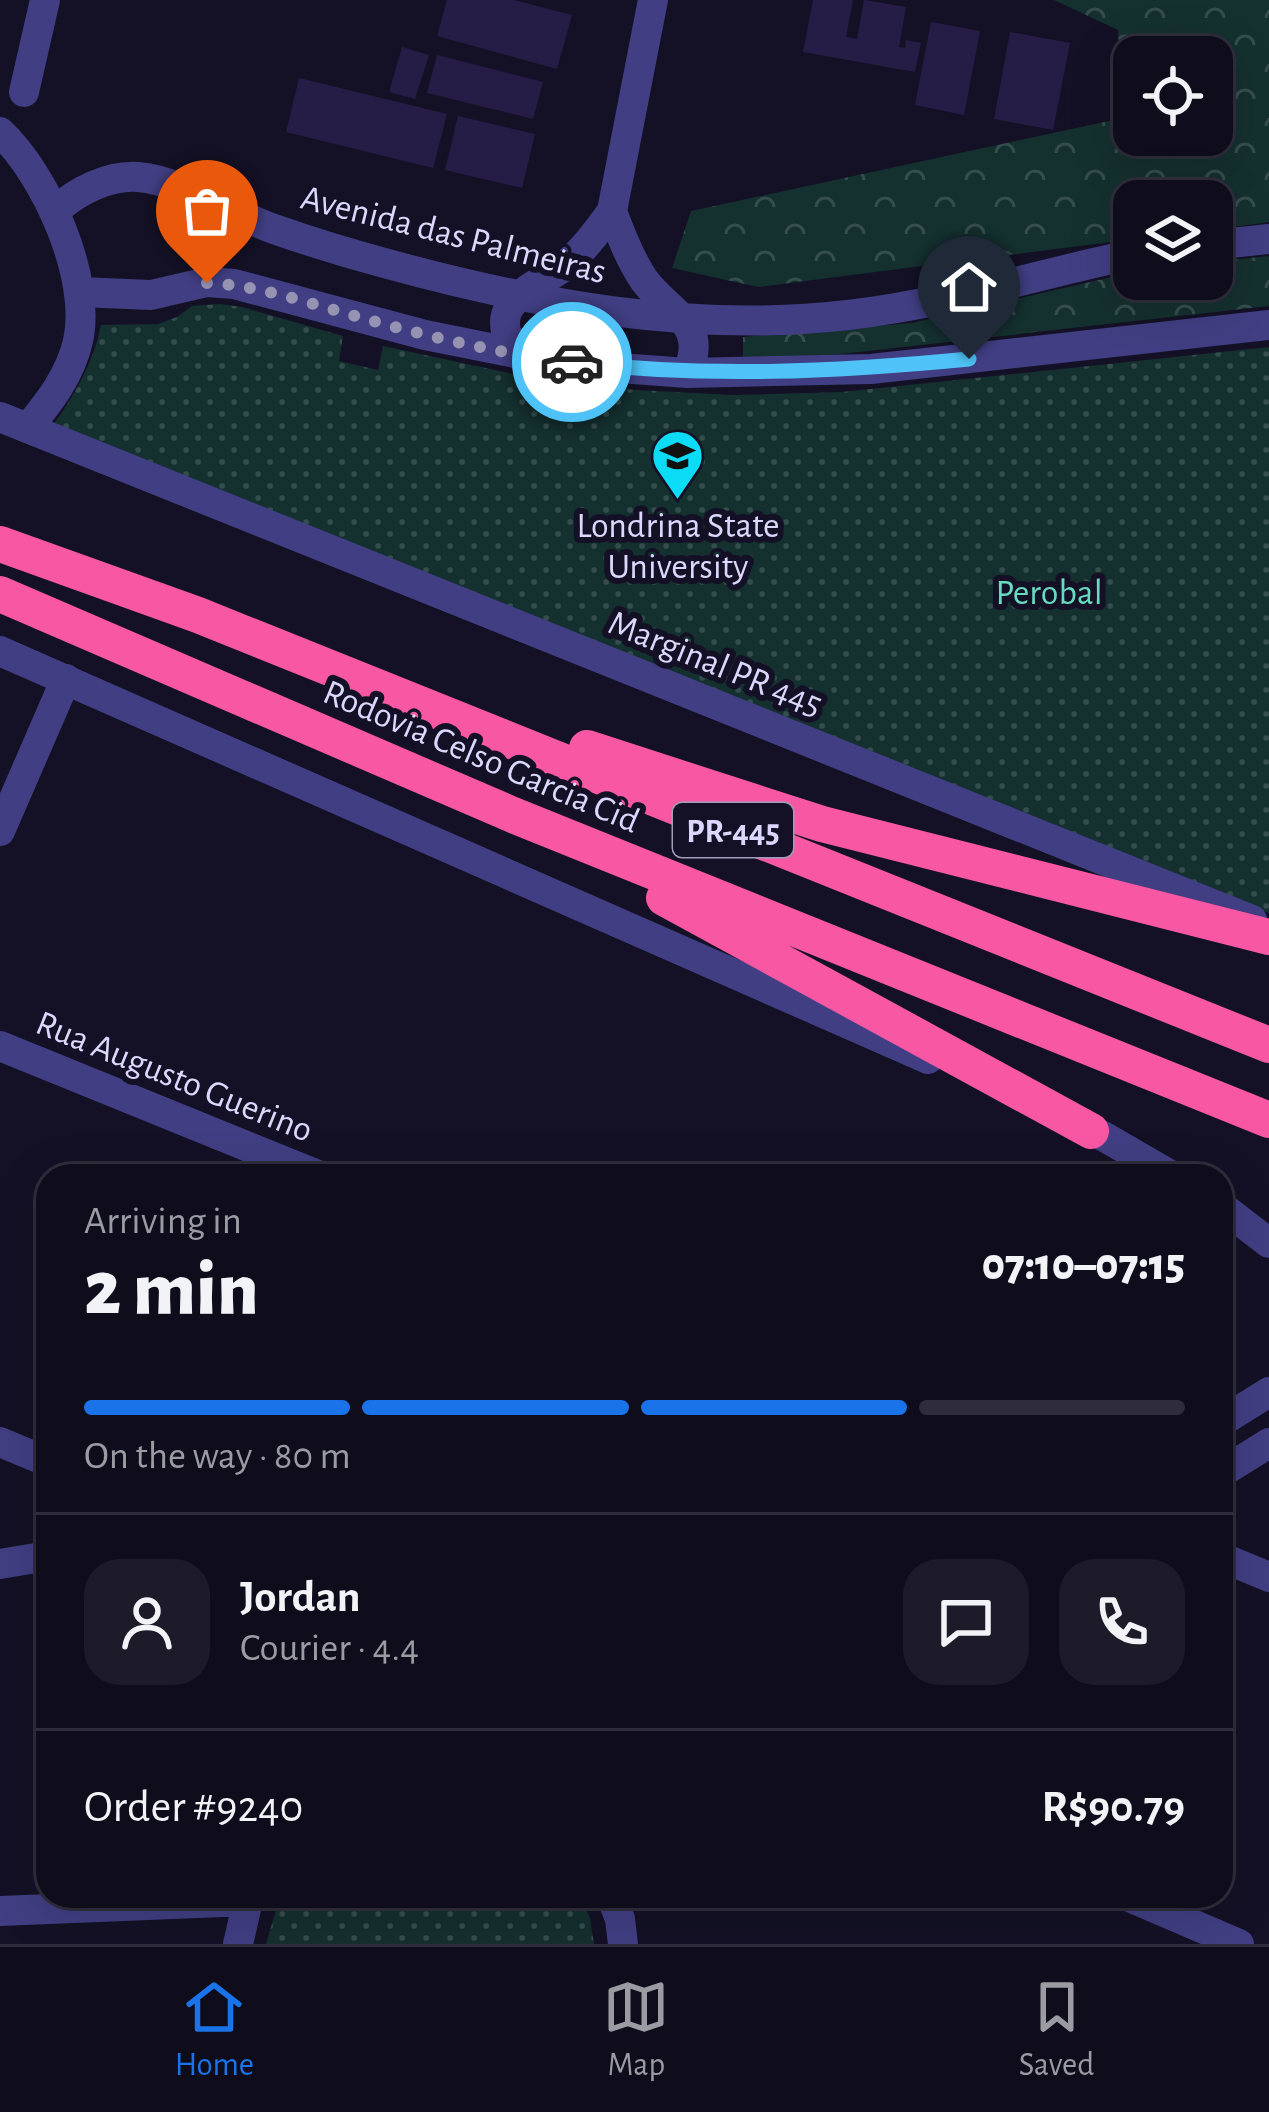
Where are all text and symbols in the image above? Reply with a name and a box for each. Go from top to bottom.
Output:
map controls [1113,36,1233,300]
button: locate [1113,36,1233,156]
pin [156,160,258,283]
icon: bag [174,178,240,244]
street label: Avenida das Palmeiras [297,180,610,290]
button: layers [1113,180,1233,300]
pin [918,236,1020,359]
icon: home [936,254,1002,320]
courier [512,302,632,422]
icon: car [539,329,605,395]
school or university icon: Londrina State University [650,428,706,502]
place label: Londrina State University [576,508,780,585]
park label: Perobal [995,575,1103,611]
street label: Marginal PR 445 [603,605,827,723]
street label: Rodovia Celso Garcia Cid [318,674,644,840]
road number: PR-445 [673,803,793,857]
street label: Rua Augusto Guerino [31,1005,318,1149]
text: Arriving in [84,1202,242,1241]
text: 07:10–07:15 [982,1243,1185,1288]
text: 2 min [84,1251,259,1329]
text: On the way · 80 m [84,1437,351,1476]
button: person [84,1559,210,1685]
button: chat [903,1559,1029,1685]
button: phone [1059,1559,1185,1685]
text: Jordan [240,1575,361,1620]
text: Courier · 4.4 [240,1629,419,1668]
text: Order #9240 [84,1785,303,1830]
text: R$90.79 [1042,1785,1185,1830]
tab: Home [175,1974,254,2086]
tab: Map [603,1974,669,2086]
tab: Saved [1019,1974,1094,2086]

